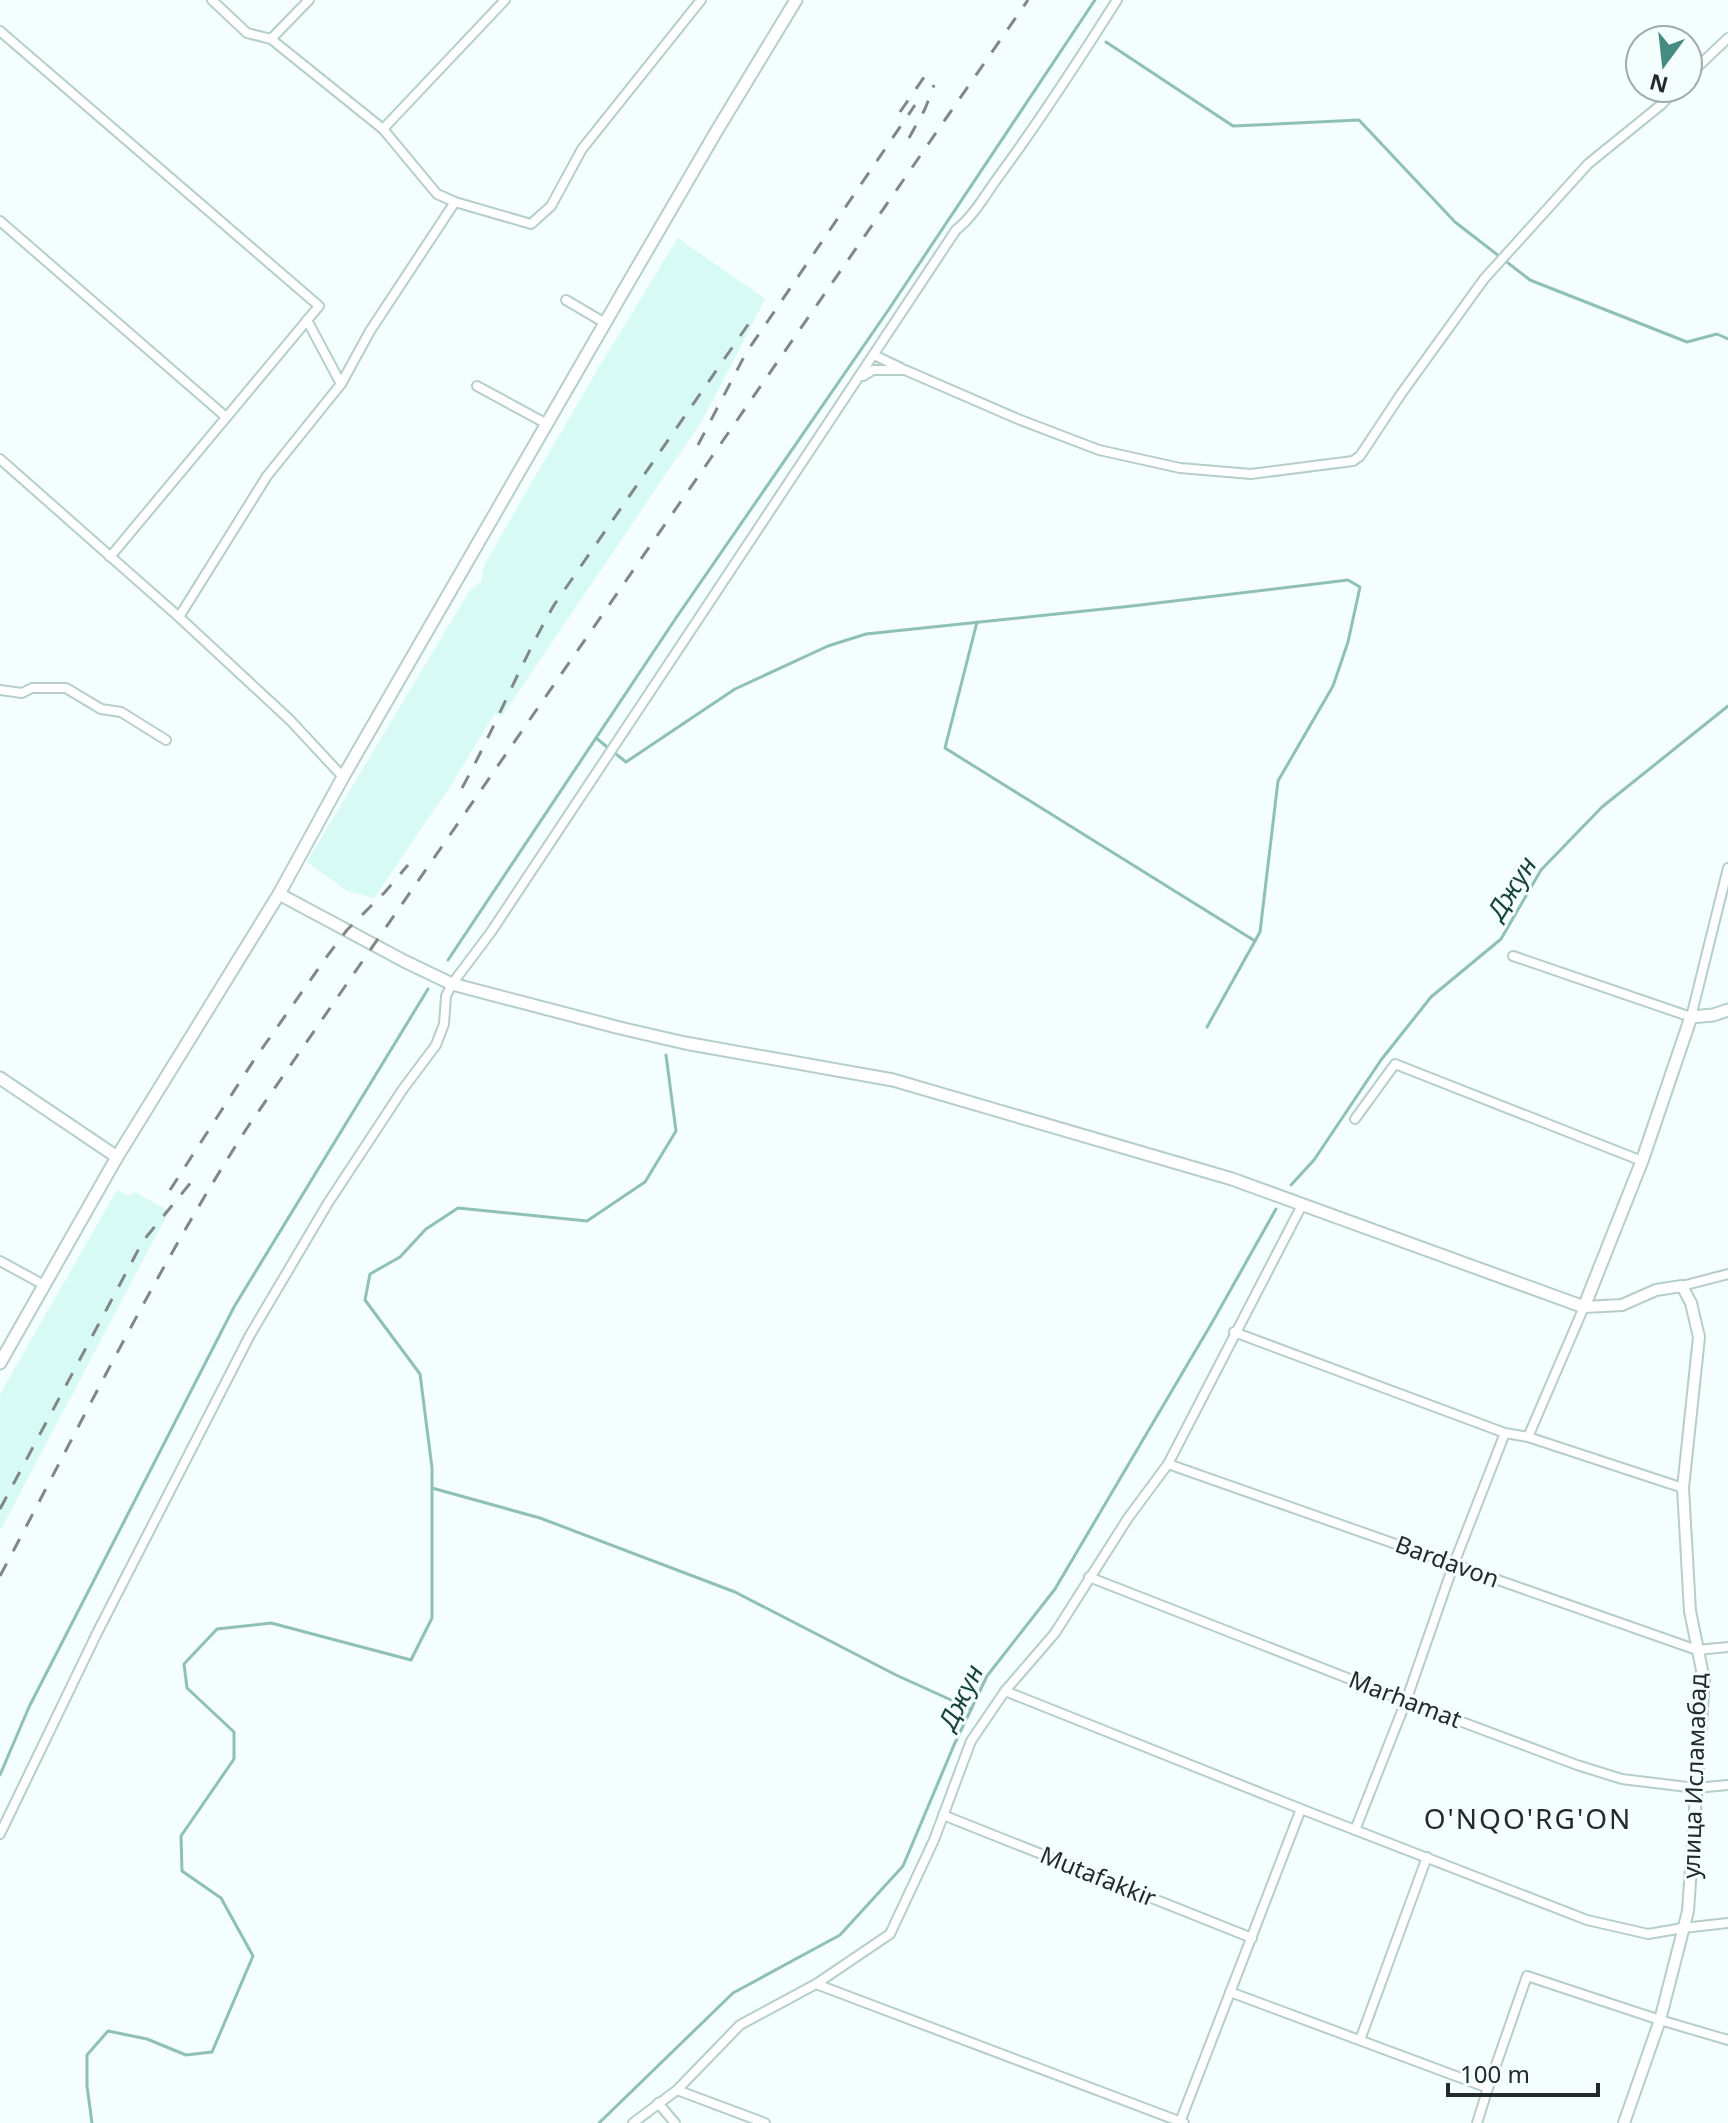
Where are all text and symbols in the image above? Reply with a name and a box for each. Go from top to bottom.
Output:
north arrow [1624,24,1704,104]
text: N [1646,67,1671,101]
water label: Джун [1476,849,1545,929]
street label: Bardavon [1391,1527,1504,1595]
water label: Джун [928,1658,991,1738]
street label: Marhamat [1345,1662,1467,1735]
street label: улица Исламабад [1673,1672,1714,1879]
district label: O'NQO'RG'ON [1424,1799,1632,1837]
street label: Mutafakkir [1036,1837,1161,1914]
scale bar [1448,2047,1598,2097]
text: 100 m [1460,2057,1530,2090]

